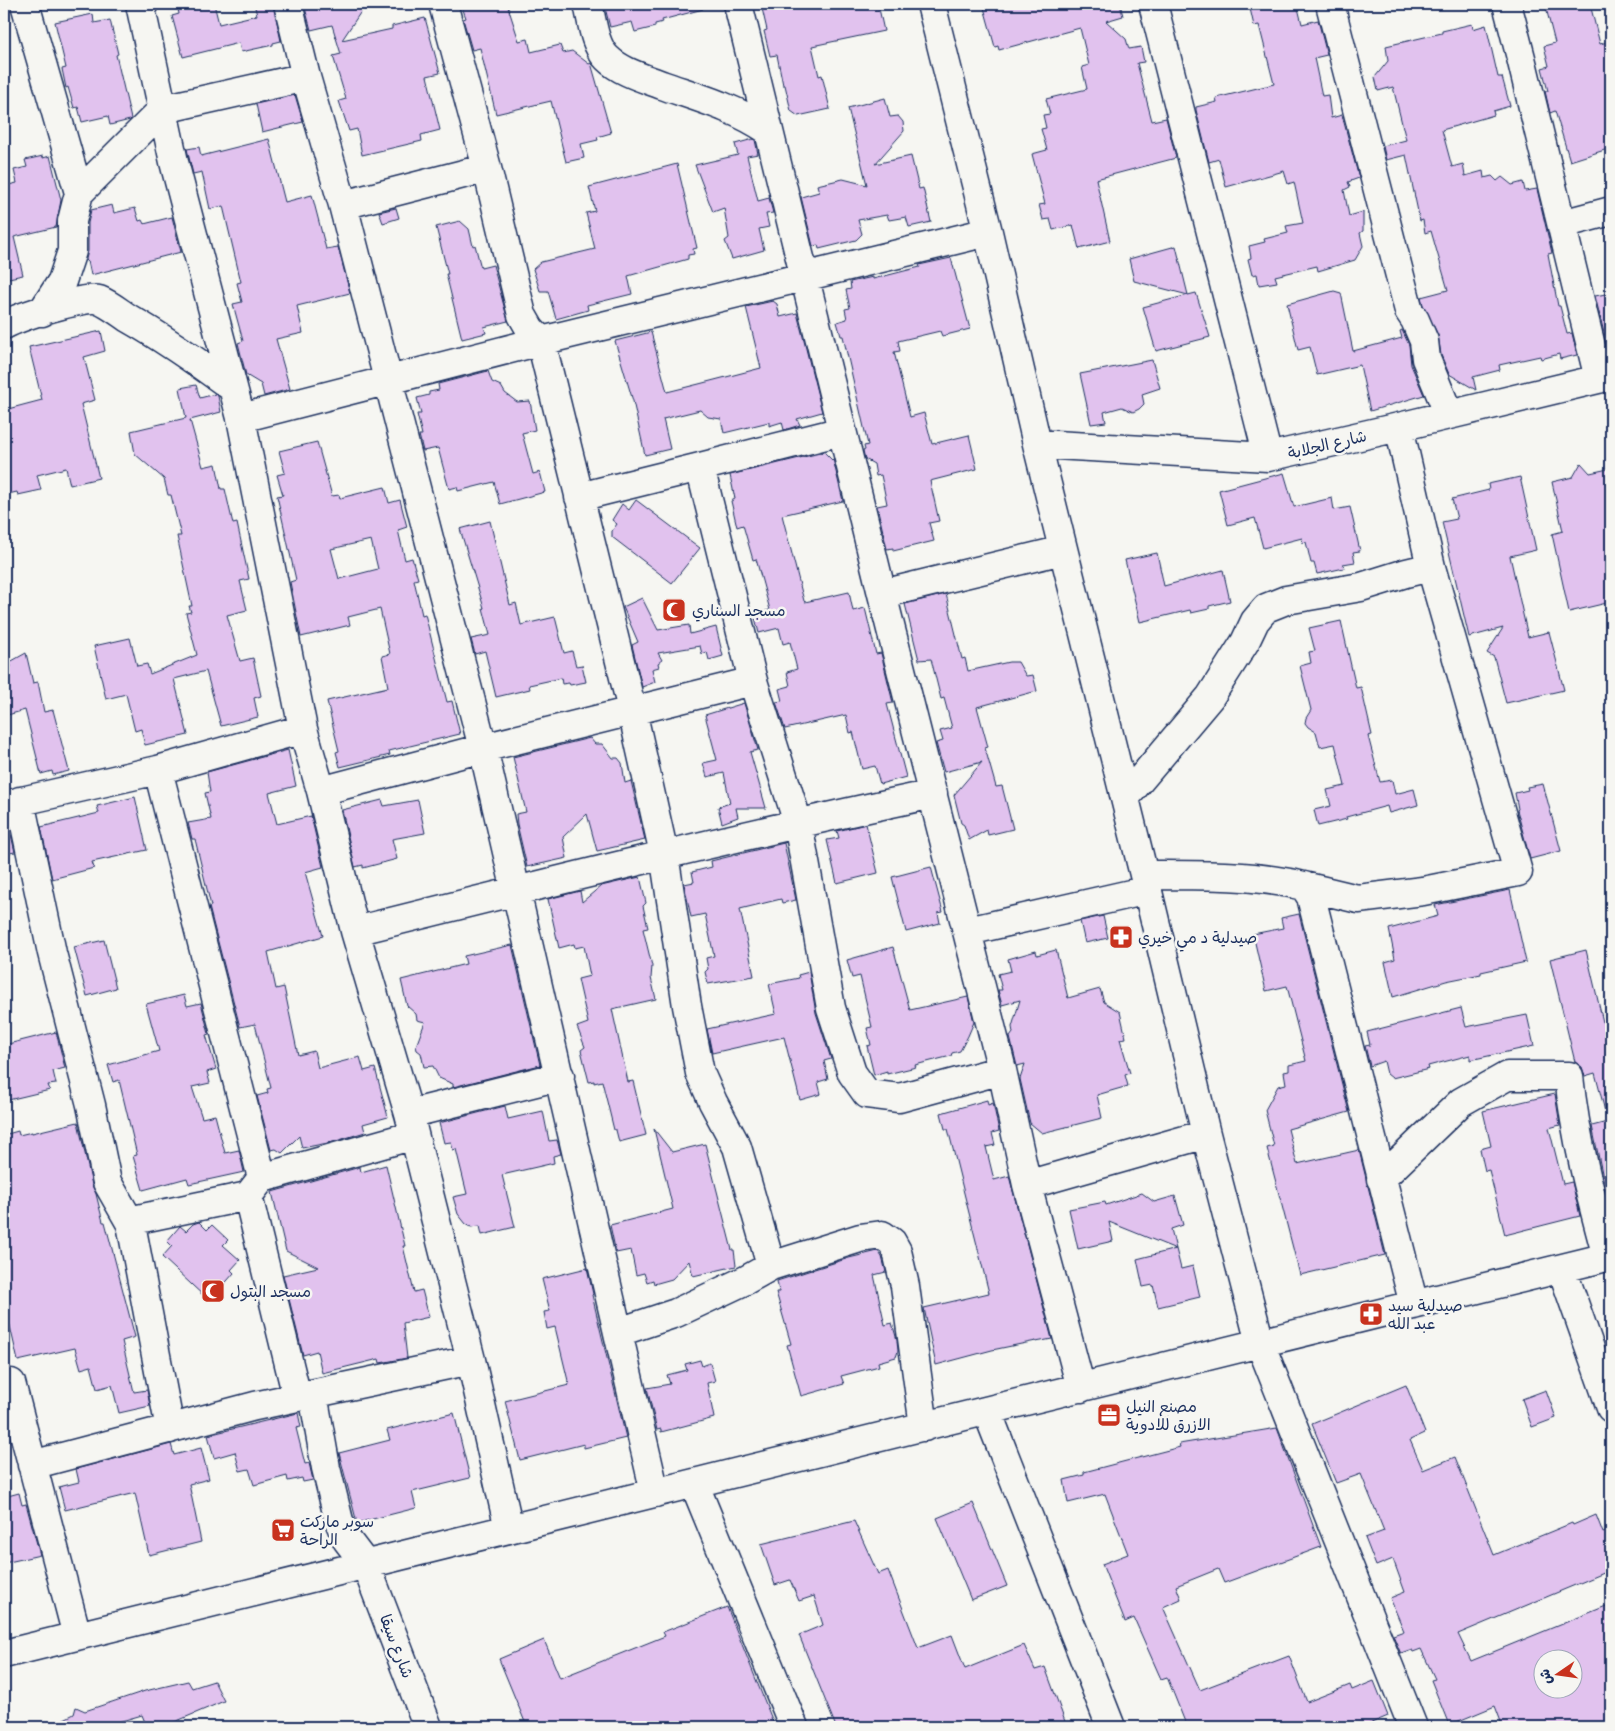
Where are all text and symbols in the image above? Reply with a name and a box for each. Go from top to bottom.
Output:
street label: شارع الجلابة [1286,425,1369,465]
mosque icon: مسجد السناري [661,597,687,623]
place label: مسجد السناري [692,600,786,622]
pharmacy icon: صيدلية د مي خيري [1108,924,1134,950]
place label: صيدلية د مي خيري [1138,927,1257,952]
mosque icon: مسجد البتول [200,1278,226,1304]
place label: مسجد البتول [230,1281,311,1302]
place label: صيدلية سيد عبد الله [1388,1295,1463,1333]
pharmacy icon: صيدلية سيد عبد الله [1358,1301,1384,1327]
place label: مصنع النيل الازرق للادوية [1126,1396,1211,1434]
office icon: مصنع النيل الازرق للادوية [1096,1402,1122,1428]
place label: سوبر ماركت الراحة [300,1511,374,1549]
supermarket icon: سوبر ماركت الراحة [270,1517,296,1543]
street label: شارع سيقا [374,1611,418,1682]
north arrow [1532,1648,1582,1698]
text: ش [1535,1667,1556,1686]

